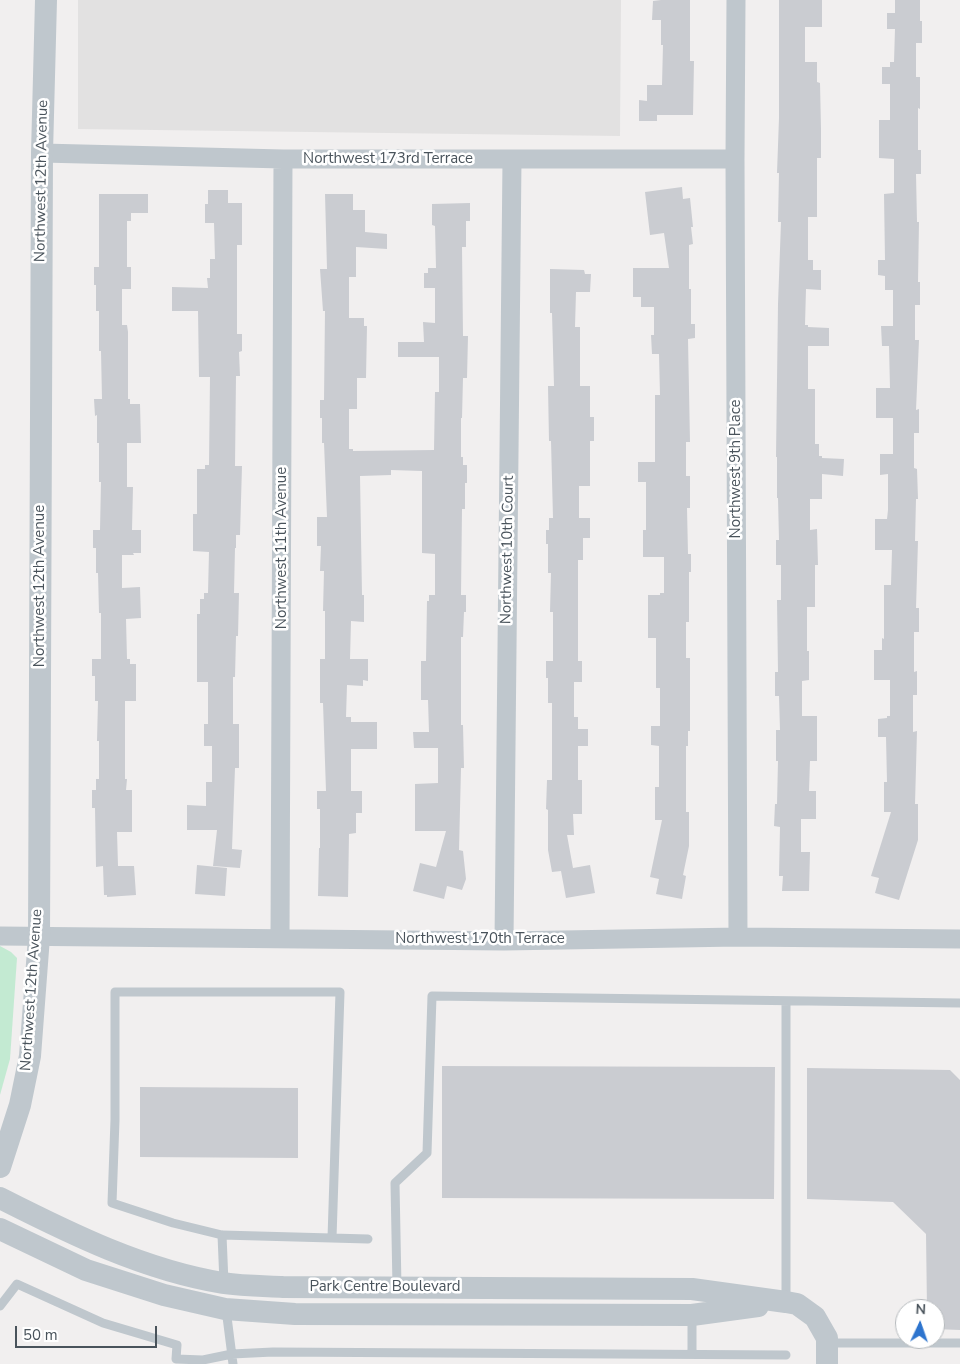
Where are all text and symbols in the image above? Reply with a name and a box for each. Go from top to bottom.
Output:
street label: Northwest 12th Avenue [32,100,52,262]
street label: Northwest 173rd Terrace [303,150,473,168]
street label: Northwest 9th Place [727,400,745,538]
street label: Northwest 11th Avenue [273,467,291,629]
street label: Northwest 10th Court [498,476,518,624]
street label: Northwest 12th Avenue [31,505,49,667]
street label: Northwest 12th Avenue [17,908,47,1072]
street label: Northwest 170th Terrace [395,930,565,948]
street label: Park Centre Boulevard [310,1278,460,1296]
north arrow [895,1299,945,1349]
text: N [915,1300,926,1319]
scale bar [18,1316,160,1348]
text: 50 m [23,1325,58,1345]

